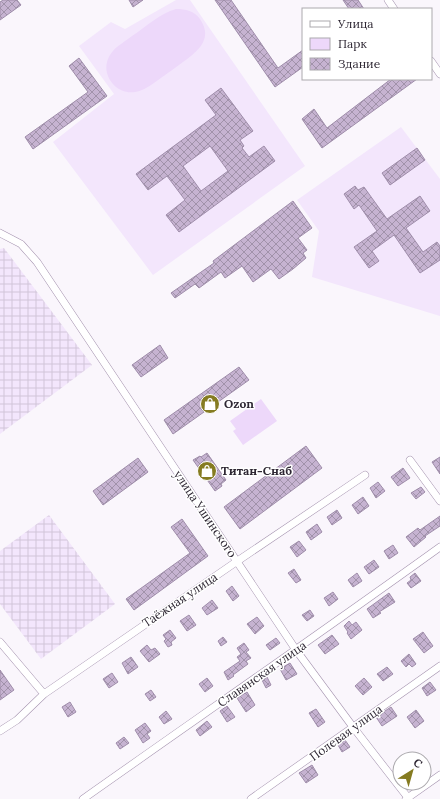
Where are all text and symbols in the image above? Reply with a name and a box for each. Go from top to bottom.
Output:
legend [302,8,432,80]
text: Улица [337,16,374,31]
text: Парк [338,36,367,51]
text: Здание [338,56,381,71]
shop icon: Ozon [199,393,221,415]
place label: Ozon [224,396,254,411]
shop icon: Титан-Снаб [196,460,218,482]
place label: Титан-Снаб [221,463,292,478]
street label: улица Ушинского [171,467,240,560]
street label: Таёжная улица [139,569,220,630]
street label: Славянская улица [214,637,309,710]
street label: Полевая улица [306,701,385,764]
north arrow [392,751,432,791]
text: С [411,755,426,771]

